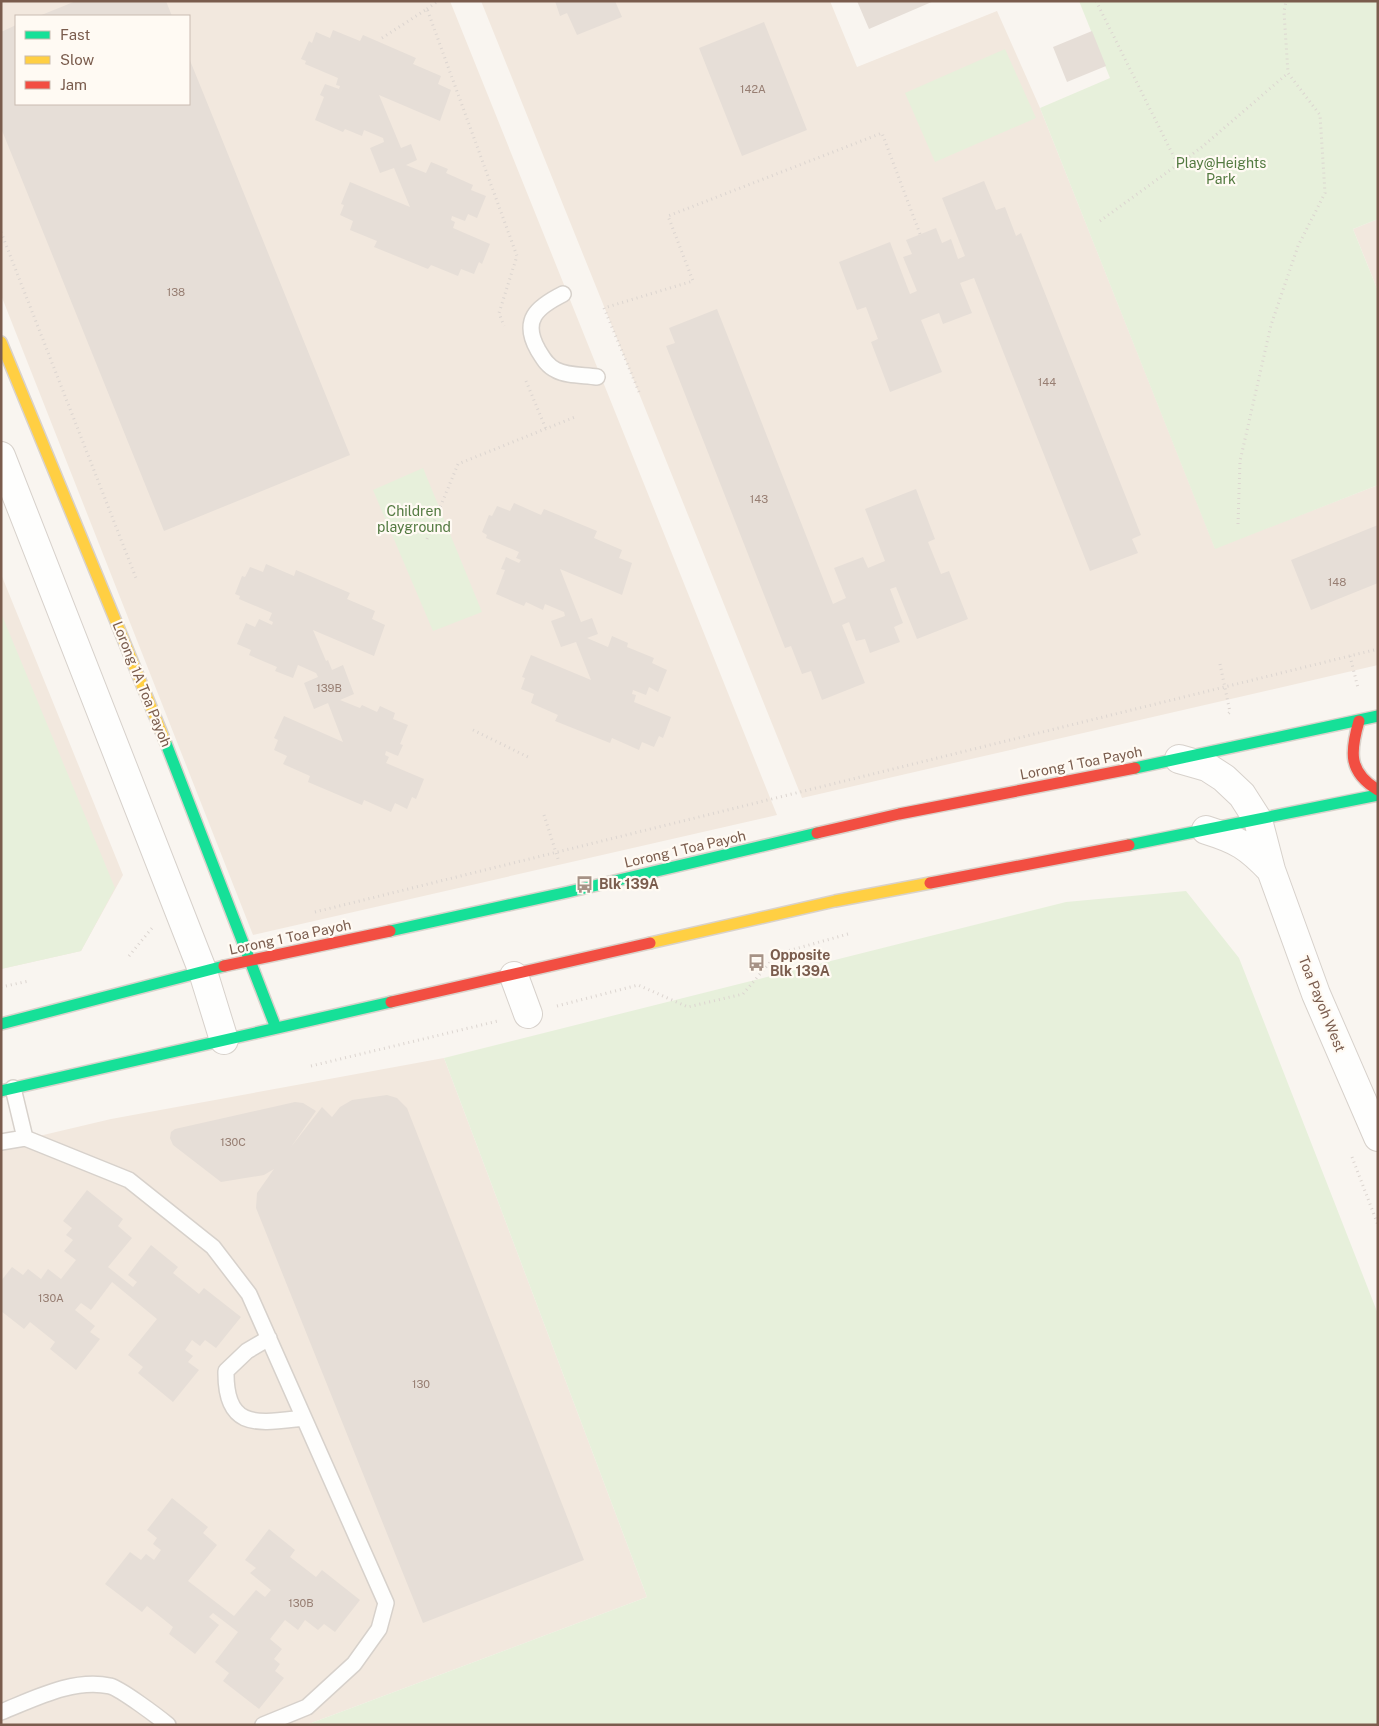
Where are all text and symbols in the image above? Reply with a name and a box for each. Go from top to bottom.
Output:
legend [15,15,190,105]
text: Fast [60,26,90,43]
text: Slow [60,51,95,68]
text: Jam [60,76,87,93]
house number: 142A [740,83,766,95]
park label: Play@Heights Park [1176,155,1266,187]
house number: 138 [167,286,185,298]
house number: 144 [1038,376,1056,388]
house number: 143 [750,493,768,505]
park label: Children playground [377,503,451,535]
house number: 148 [1328,576,1346,588]
street label: Lorong 1A Toa Payoh [109,619,175,749]
house number: 139B [316,682,342,694]
street label: Lorong 1 Toa Payoh [1018,743,1144,783]
street label: Lorong 1 Toa Payoh [623,827,747,871]
bus stop icon: Blk 139A [575,874,595,894]
place label: Blk 139A [599,876,659,892]
street label: Lorong 1 Toa Payoh [228,916,352,958]
place label: Opposite Blk 139A [770,947,830,979]
bus stop icon: Opposite Blk 139A [746,953,766,973]
street label: Toa Payoh West [1295,954,1349,1054]
house number: 130C [220,1136,246,1148]
house number: 130A [38,1292,64,1304]
house number: 130 [412,1378,430,1390]
house number: 130B [288,1597,314,1609]

